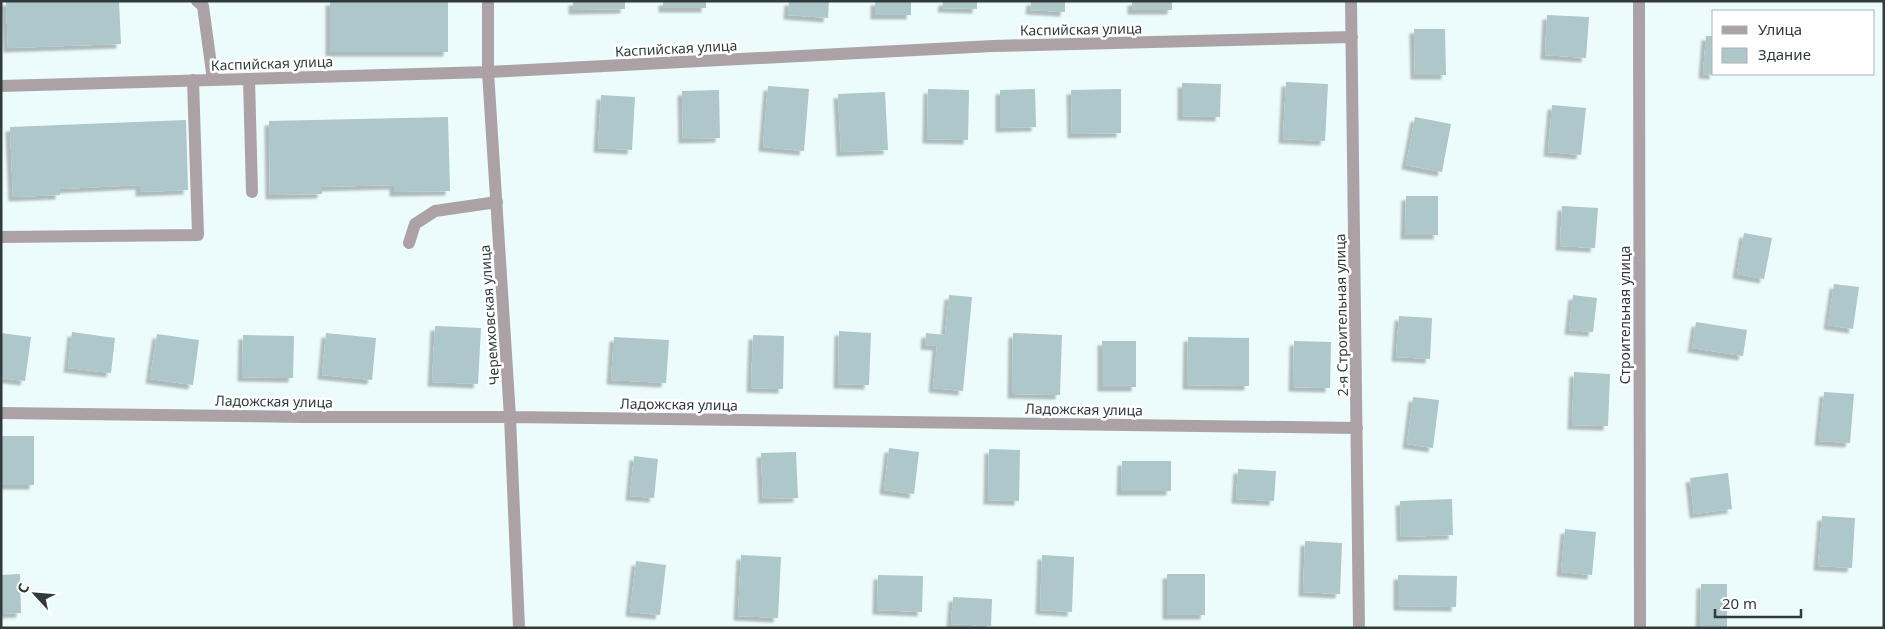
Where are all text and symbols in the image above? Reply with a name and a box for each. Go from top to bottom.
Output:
legend [1712,10,1875,75]
street label: Каспийская улица [1020,18,1142,40]
text: Улица [1758,19,1802,39]
street label: Каспийская улица [614,35,738,61]
text: Здание [1758,44,1811,64]
street label: Каспийская улица [210,51,334,75]
street label: 2-я Строительная улица [1330,233,1352,397]
street label: Черемховская улица [475,244,503,386]
street label: Строительная улица [1615,246,1634,384]
street label: Ладожская улица [215,390,333,412]
street label: Ладожская улица [620,393,738,415]
street label: Ладожская улица [1025,398,1143,420]
north arrow [10,569,60,619]
text: С [12,580,33,596]
scale bar [1715,586,1801,618]
text: 20 m [1722,593,1757,613]

